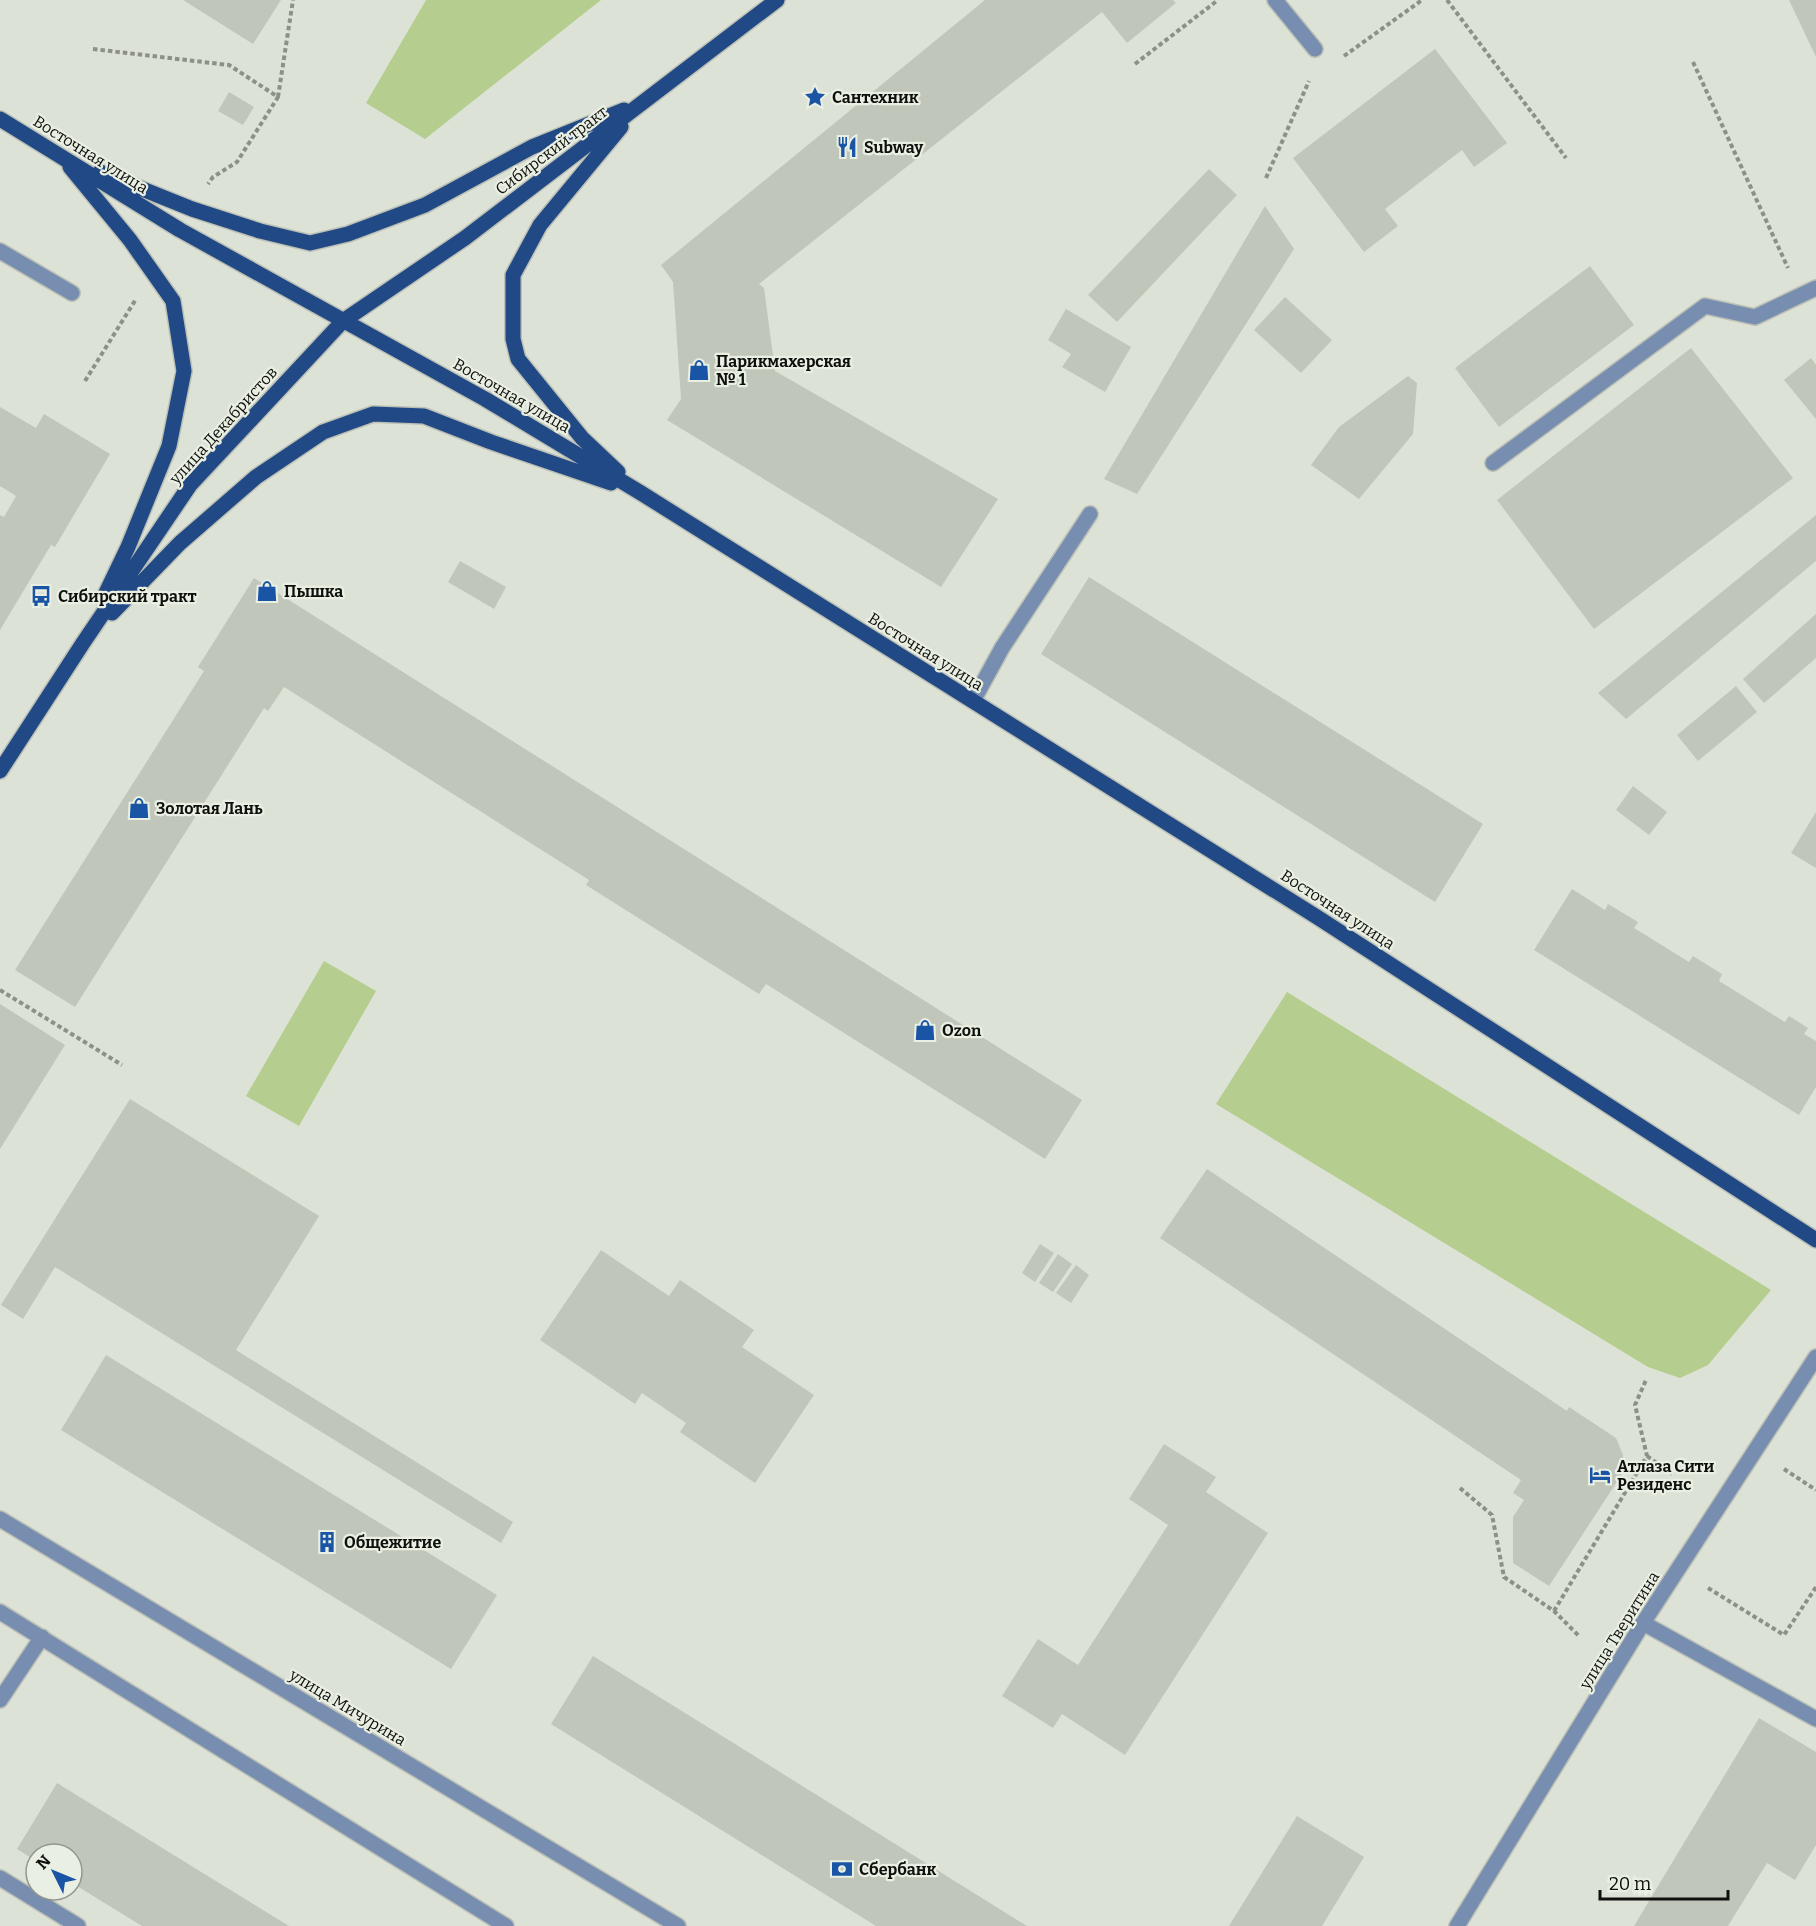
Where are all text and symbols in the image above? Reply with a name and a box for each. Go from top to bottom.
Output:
place icon: Сантехник [803,85,827,109]
place label: Сантехник [832,88,919,107]
street label: Сибирский тракт [492,102,611,199]
street label: Восточная улица [30,111,152,198]
restaurant icon: Subway [835,135,859,159]
place label: Subway [864,138,923,157]
place label: Парикмахерская № 1 [716,352,851,389]
street label: Восточная улица [450,354,574,437]
shop icon: Парикмахерская № 1 [687,358,711,382]
street label: улица Декабристов [165,363,281,489]
shop icon: Пышка [255,579,279,603]
place label: Пышка [284,582,343,601]
bus stop icon: Сибирский тракт [29,584,53,608]
place label: Сибирский тракт [58,587,197,606]
street label: Восточная улица [865,608,987,695]
shop icon: Золотая Лань [127,796,151,820]
place label: Золотая Лань [156,799,263,818]
street label: Восточная улица [1277,866,1398,953]
shop icon: Ozon [913,1018,937,1042]
place label: Ozon [942,1021,982,1040]
place label: Атлаза Сити Резиденс [1617,1457,1715,1494]
hotel icon: Атлаза Сити Резиденс [1588,1463,1612,1487]
building icon: Общежитие [315,1530,339,1554]
place label: Общежитие [344,1533,441,1552]
street label: улица Тверитина [1575,1568,1663,1693]
street label: улица Мичурина [285,1665,410,1750]
north arrow [24,1842,84,1902]
text: N [32,1851,55,1873]
bank icon: Сбербанк [830,1857,854,1881]
place label: Сбербанк [859,1860,936,1879]
scale bar [1600,1863,1728,1901]
text: 20 m [1609,1873,1651,1895]

